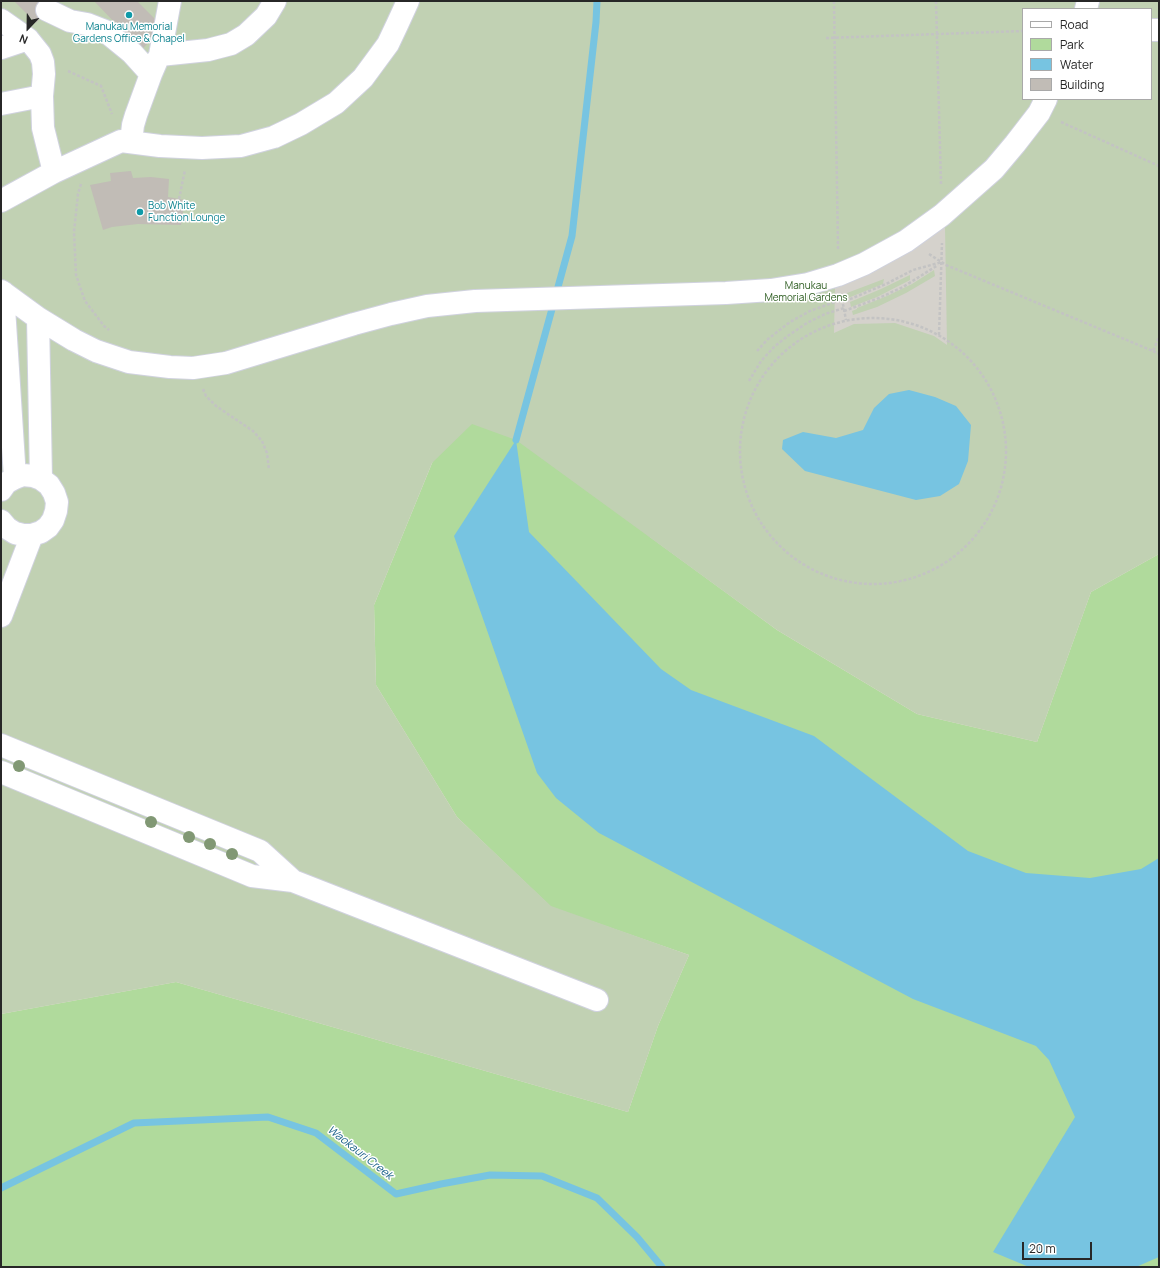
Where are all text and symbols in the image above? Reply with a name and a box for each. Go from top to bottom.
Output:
north arrow [8,8,48,48]
legend [1022,8,1152,100]
marker: Manukau Memorial Gardens Office & Chapel [124,10,134,20]
text: Road [1060,16,1088,33]
place label: Manukau Memorial Gardens Office & Chapel [73,21,185,44]
text: N [17,31,30,48]
text: Park [1060,36,1084,53]
text: Water [1060,56,1093,73]
text: Building [1060,76,1104,93]
place label: Bob White Function Lounge [148,200,225,224]
marker: Bob White Function Lounge [135,207,145,217]
park label: Manukau Memorial Gardens [764,280,848,304]
water label: Waokauri Creek [325,1123,395,1183]
scale bar [1024,1234,1094,1260]
text: 20 m [1029,1240,1056,1257]

